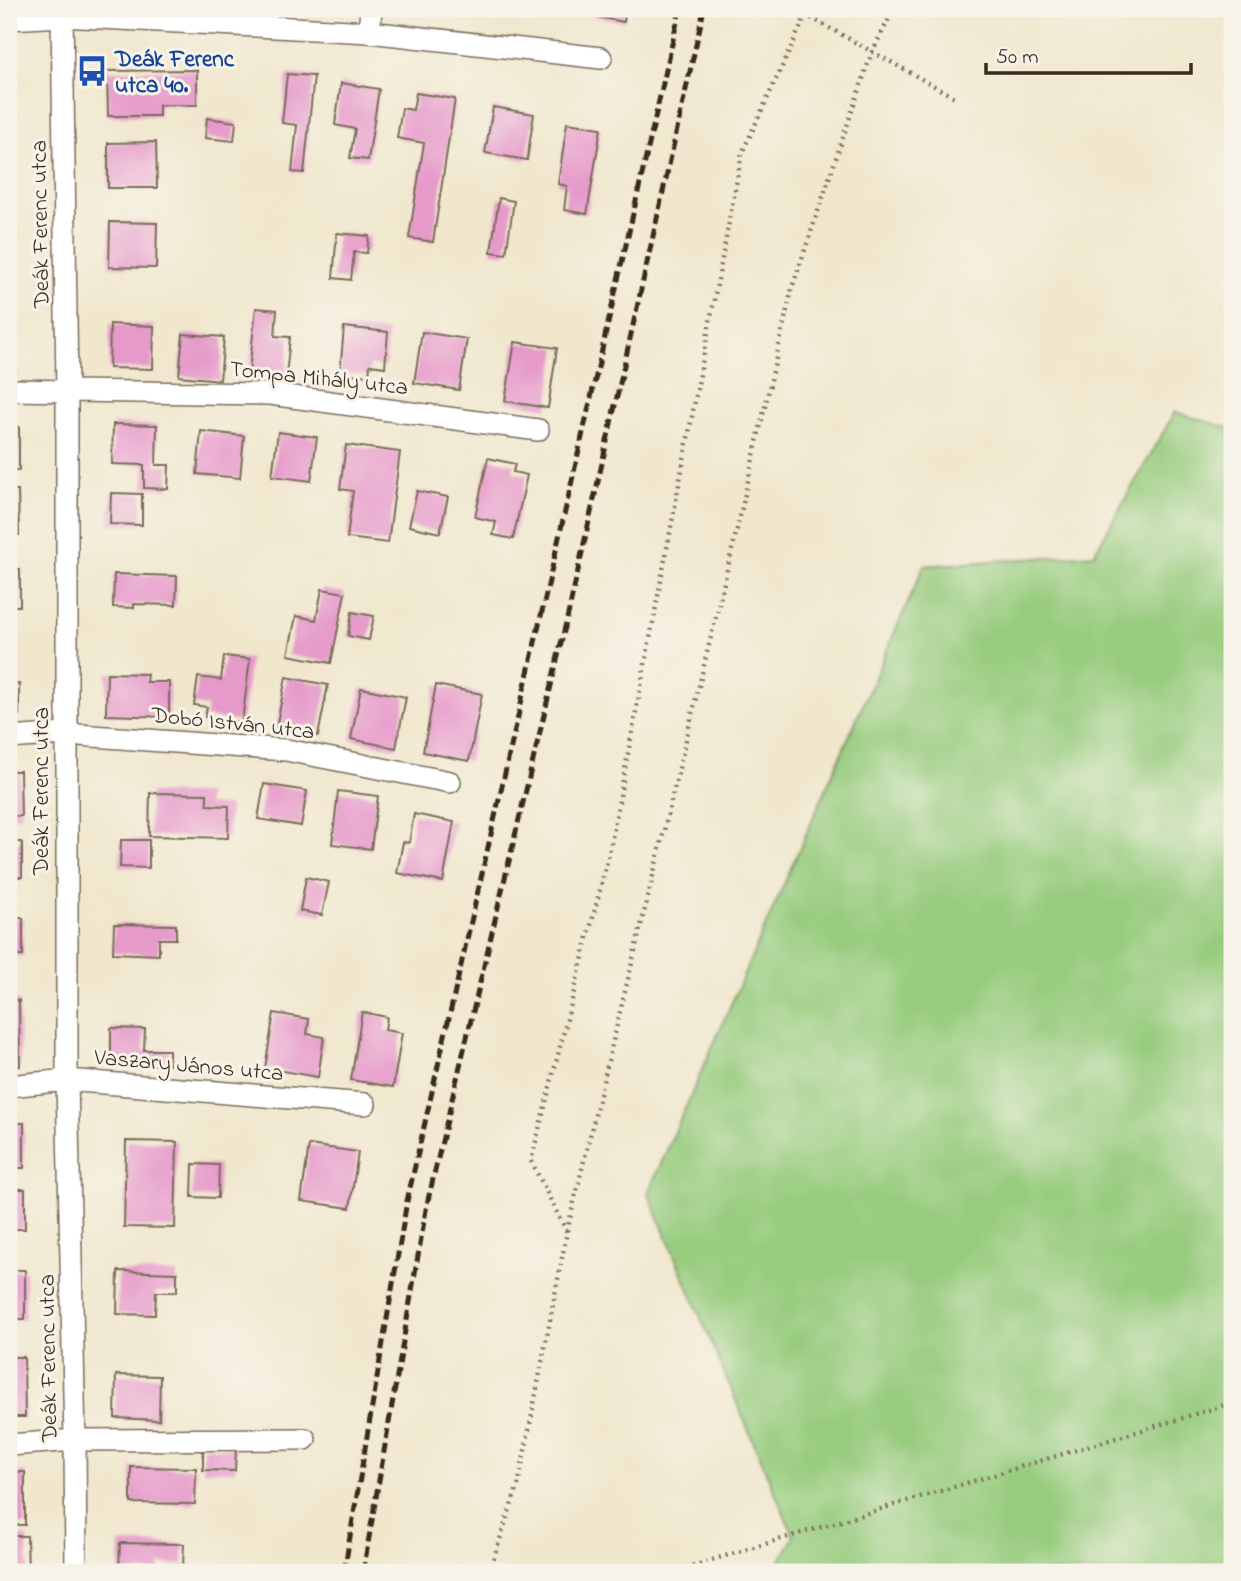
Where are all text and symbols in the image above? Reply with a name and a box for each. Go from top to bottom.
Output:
scale bar [986,32,1190,76]
text: 50 m [996,43,1039,73]
place label: Deák Ferenc utca 40. [114,44,235,103]
bus stop icon: Deák Ferenc utca 40. [75,54,109,88]
street label: Deák Ferenc utca [24,140,59,309]
street label: Tompa Mihály utca [228,354,410,407]
street label: Dobó István utca [149,699,316,749]
street label: Deák Ferenc utca [26,707,59,876]
street label: Vaszary János utca [92,1042,285,1093]
street label: Deák Ferenc utca [32,1274,67,1443]

